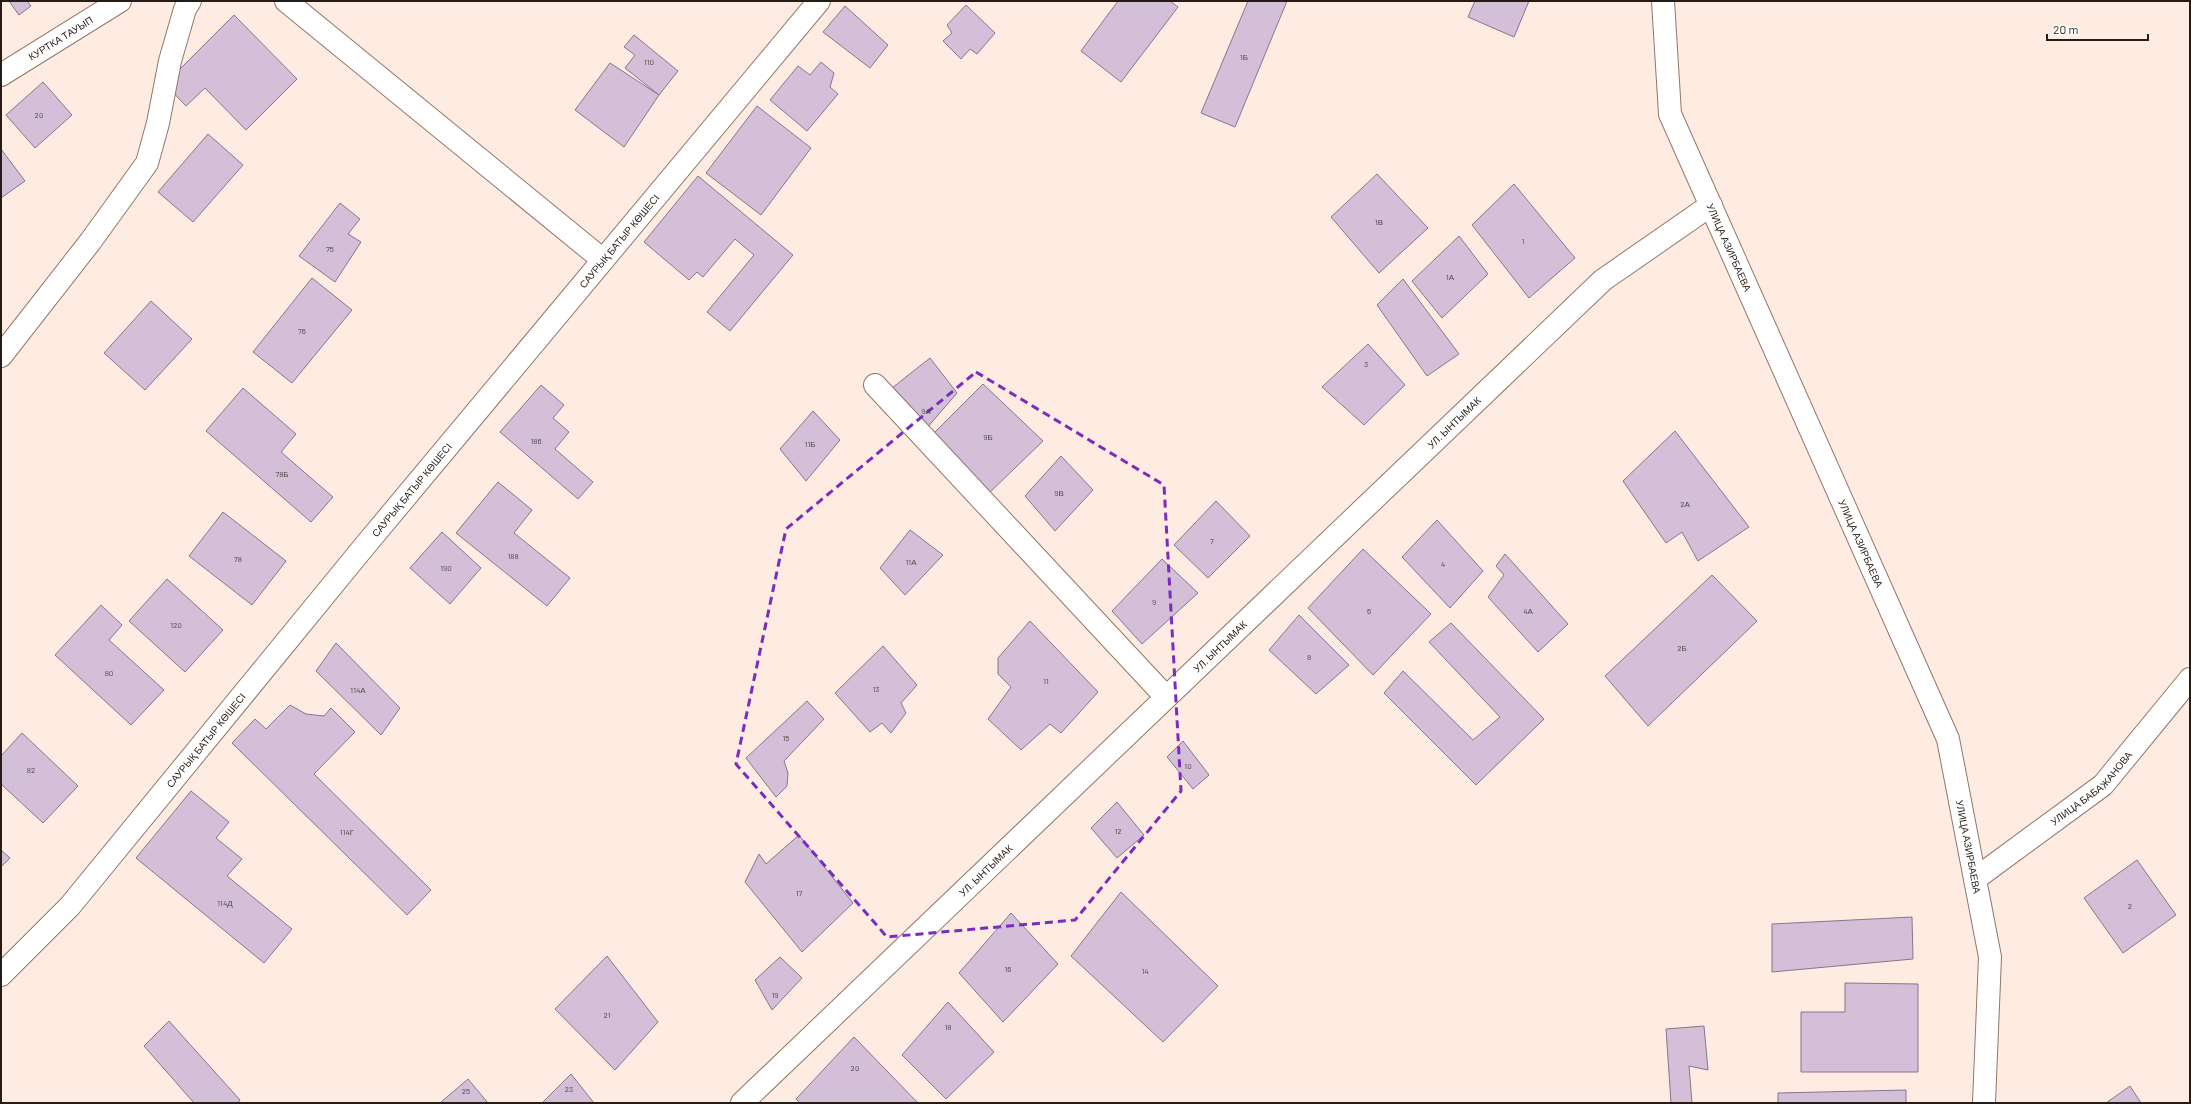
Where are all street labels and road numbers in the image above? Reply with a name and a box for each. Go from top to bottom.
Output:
street label: КУРТКА ТАУЫП [26,14,95,63]
street label: САУРЫҚ БАТЫР КӨШЕСІ [577,192,661,290]
street label: УЛИЦА АЗИРБАЕВА [1704,201,1754,293]
street label: УЛ. ЫНТЫМАК [1425,394,1483,451]
street label: САУРЫҚ БАТЫР КӨШЕСІ [369,440,454,539]
street label: УЛИЦА АЗИРБАЕВА [1836,497,1886,589]
street label: УЛ. ЫНТЫМАК [1191,618,1249,675]
street label: САУРЫҚ БАТЫР КӨШЕСІ [164,690,248,790]
street label: УЛИЦА БАБАЖАНОВА [2048,748,2135,828]
street label: УЛИЦА АЗИРБАЕВА [1954,799,1984,895]
street label: УЛ. ЫНТЫМАК [956,842,1015,898]

